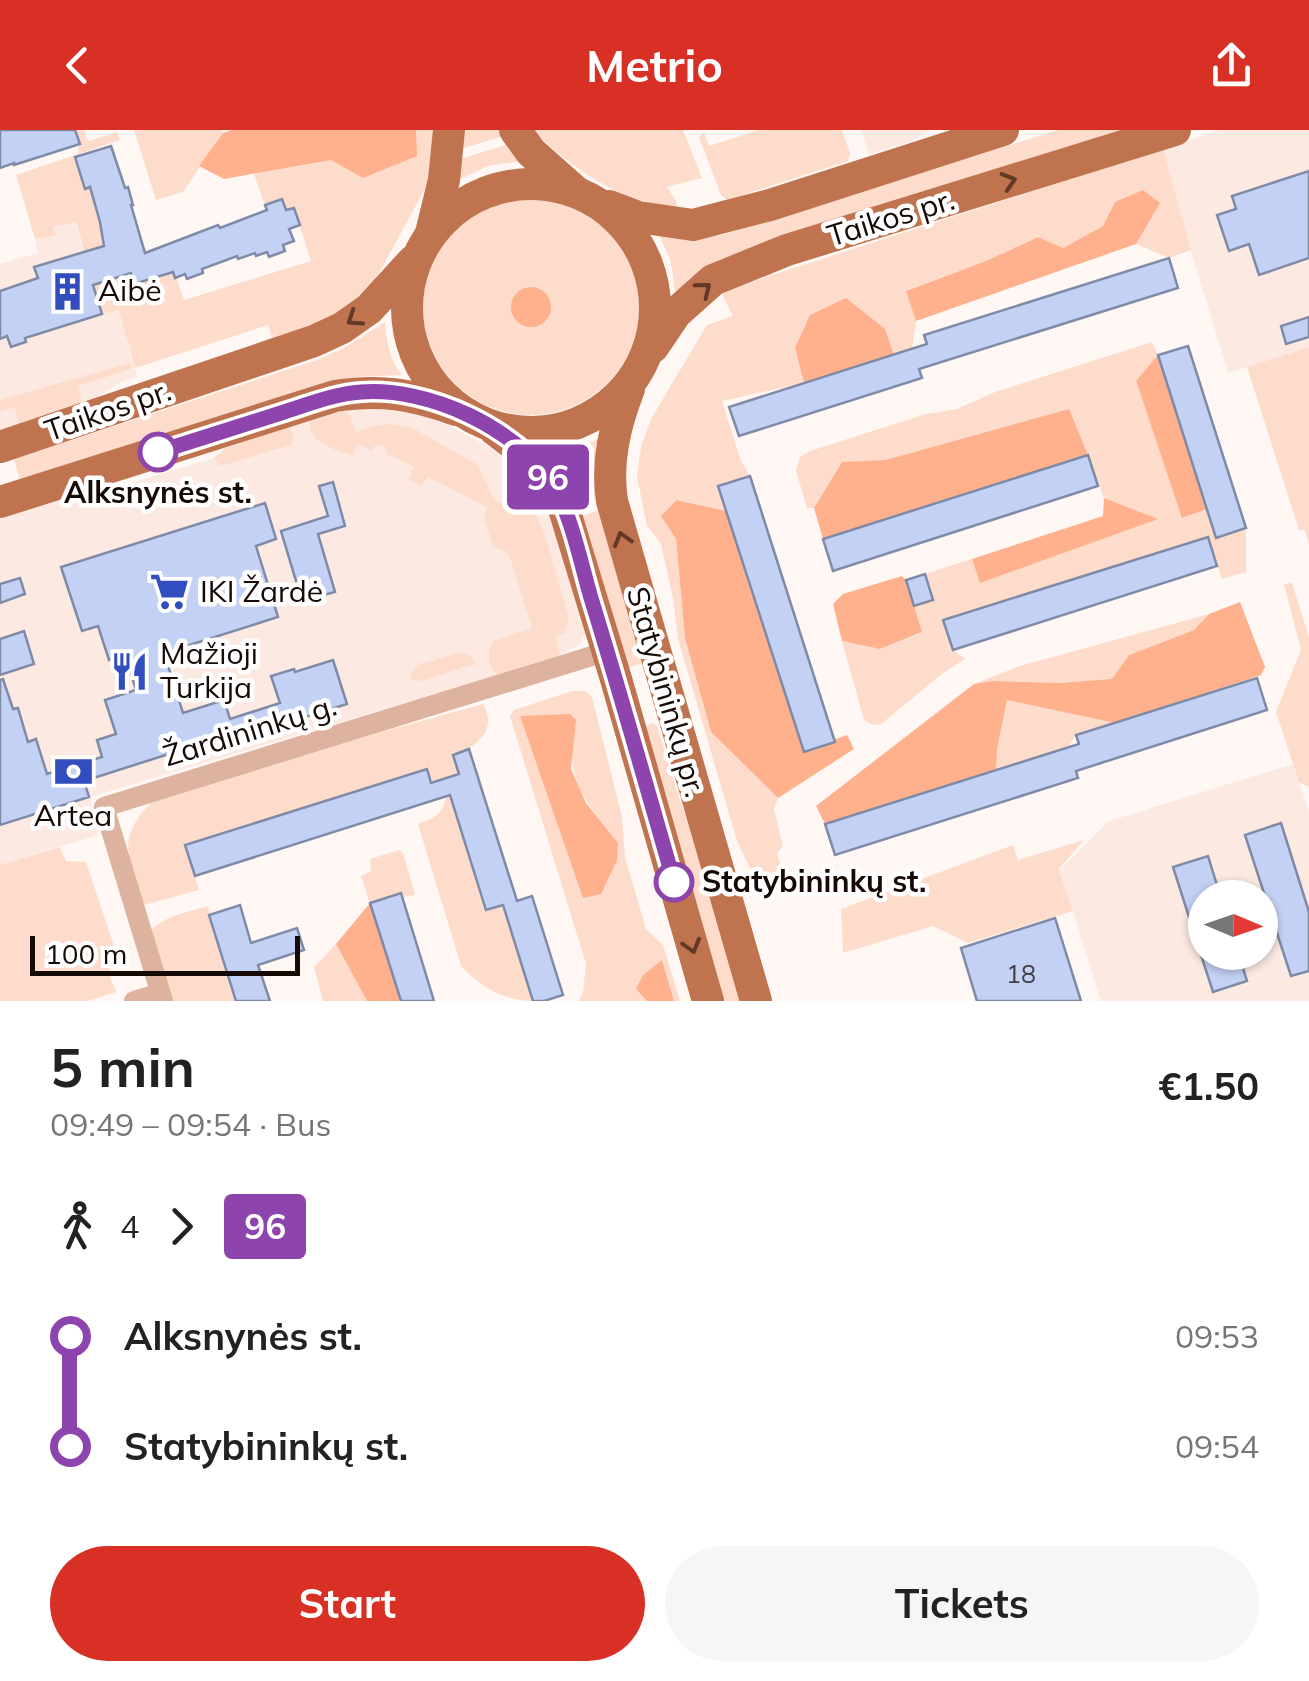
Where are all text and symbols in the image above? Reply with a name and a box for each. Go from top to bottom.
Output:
text: Metrio [586,37,723,93]
icon: back [50,38,105,93]
icon: share [1204,38,1259,93]
one-way arrow [1000,172,1017,193]
street label: Taikos pr. [823,180,959,254]
building icon: Aibė [47,270,89,312]
place label: Aibė [98,271,162,309]
one-way arrow [693,283,711,301]
one-way arrow [347,307,365,326]
street label: Taikos pr. [40,371,176,449]
marker: Alksnynės st. [139,433,177,471]
line badge: 96 [503,444,593,510]
text: 96 [527,455,569,499]
place label: Alksnynės st. [64,473,252,511]
one-way arrow [612,531,633,548]
supermarket icon: IKI Žardė [149,571,191,613]
place label: IKI Žardė [200,572,323,610]
street label: Statybininkų pr. [619,582,715,801]
place label: Mažioji Turkija [160,634,258,706]
restaurant icon: Mažioji Turkija [109,650,151,692]
street label: Žardininkų g. [158,686,341,774]
bank icon: Artea [52,751,94,793]
place label: Artea [34,796,112,834]
place label: Statybininkų st. [702,862,926,900]
marker: Statybininkų st. [655,863,693,901]
north arrow [1188,880,1278,970]
map controls [1188,880,1278,970]
scale bar [30,931,300,976]
text: 100 m [45,936,127,971]
one-way arrow [681,937,702,955]
house number: 18 [1006,958,1036,989]
text: 5 min [50,1032,195,1101]
text: €1.50 [1158,1062,1259,1110]
text: 09:49 – 09:54 · Bus [50,1104,331,1144]
icon: walk [50,1199,105,1254]
icon: forward [154,1199,209,1254]
text: 96 [244,1204,286,1248]
text: 4 [120,1206,139,1246]
text: Alksnynės st. [124,1312,362,1360]
text: 09:53 [1175,1316,1259,1356]
text: Statybininkų st. [124,1422,408,1470]
text: 09:54 [1175,1426,1259,1466]
button: Start [50,1546,645,1661]
button: Tickets [665,1546,1259,1661]

